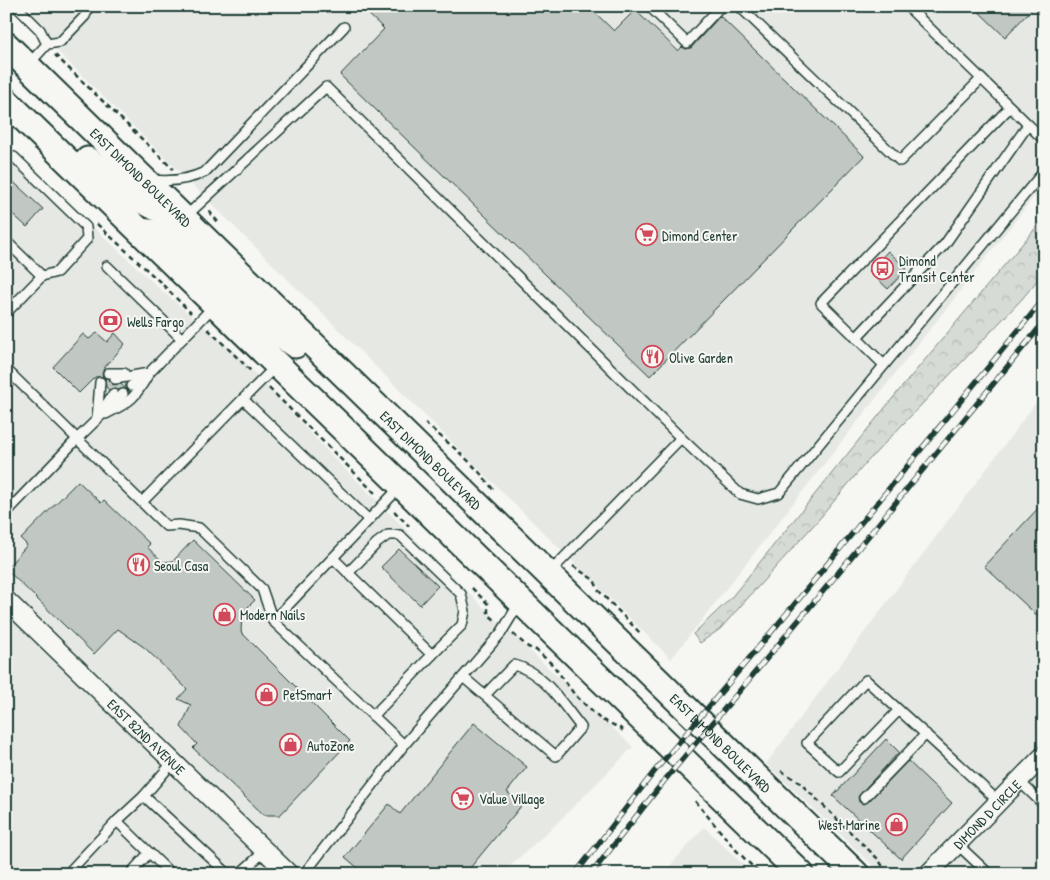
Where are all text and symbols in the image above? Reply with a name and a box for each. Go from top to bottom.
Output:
street label: EAST DIMOND BOULEVARD [87,123,196,231]
supermarket icon: Dimond Center [634,223,658,247]
place label: Dimond Center [662,226,738,245]
place label: Dimond Transit Center [899,251,975,286]
bus stop icon: Dimond Transit Center [871,256,895,280]
bank icon: Wells Fargo [99,309,123,333]
place label: Wells Fargo [127,312,184,332]
restaurant icon: Olive Garden [641,345,665,369]
place label: Olive Garden [669,348,733,367]
street label: EAST DIMOND BOULEVARD [376,406,486,514]
restaurant icon: Seoul Casa [126,553,150,577]
place label: Seoul Casa [154,556,209,575]
shop icon: Modern Nails [212,602,236,626]
place label: Modern Nails [240,605,305,624]
shop icon: PetSmart [255,682,279,706]
place label: PetSmart [283,685,332,704]
street label: EAST DIMOND BOULEVARD [666,689,776,796]
street label: EAST 82ND AVENUE [104,694,190,778]
shop icon: AutoZone [279,733,303,757]
place label: AutoZone [307,736,355,755]
street label: DIMOND D CIRCLE [948,775,1025,853]
supermarket icon: Value Village [451,786,475,810]
place label: Value Village [479,789,545,809]
shop icon: West Marine [884,812,908,836]
place label: West Marine [818,815,880,834]

